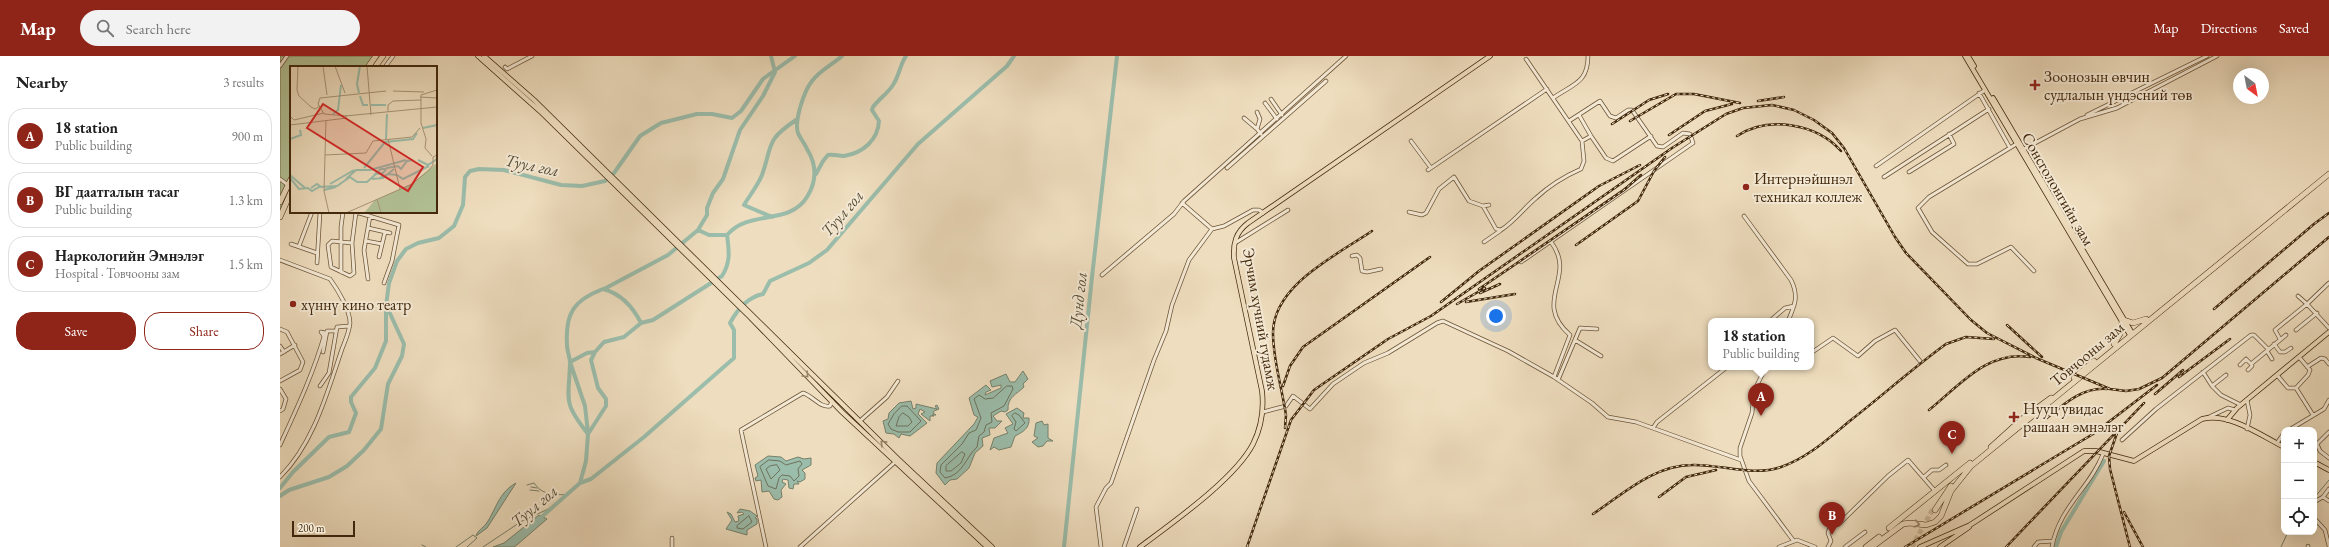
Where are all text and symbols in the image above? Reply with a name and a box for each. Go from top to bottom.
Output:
search box [80,10,360,46]
text: Map [20,16,56,41]
icon: search [94,17,116,39]
text: Search here [126,19,191,38]
text: Map [2153,19,2179,37]
text: Directions [2201,19,2257,37]
text: Saved [2279,19,2309,37]
inset map [290,66,437,213]
place label: Зоонозын өвчин судлалын үндэсний төв [2044,66,2193,105]
north arrow [2233,68,2269,104]
text: Nearby [16,71,68,93]
text: 3 results [223,74,264,91]
marker: Зоонозын өвчин судлалын үндэсний төв [2029,79,2041,91]
text: 18 station [55,118,118,137]
text: A [25,128,35,145]
text: 900 m [232,128,263,145]
street label: Сонсголонгийн зам [2017,128,2099,250]
text: Public building [55,137,132,154]
water label: Туул гол [503,149,561,181]
place label: Интернэйшнэл техникал коллеж [1754,168,1862,207]
text: ВГ даатгалын тасаг [55,182,179,201]
marker: Интернэйшнэл техникал коллеж [1741,182,1751,192]
water label: Туул гол [816,185,868,241]
text: B [26,192,34,209]
text: 1.3 km [229,192,263,209]
text: Public building [55,201,132,218]
text: Наркологийн Эмнэлэг [55,246,204,265]
street label: Эрчим хүчний гудамж [1238,246,1284,392]
text: C [25,256,35,273]
text: 1.5 km [229,256,263,273]
text: Hospital · Товчооны зам [55,265,180,282]
water label: Дунд гол [1064,271,1092,331]
place label: хүннү кино театр [301,294,411,315]
marker: хүннү кино театр [288,299,298,309]
your location [1486,306,1506,326]
button: Save [16,312,136,350]
button: Share [144,312,264,350]
street label: Товчооны зам [2046,317,2128,391]
popup [1708,318,1814,370]
text: 18 station [1723,326,1786,345]
text: Public building [1723,345,1799,362]
one-way arrow [802,370,809,378]
pin: A [1748,383,1774,416]
place label: Нууц увидас рашаан эмнэлэг [2023,398,2124,437]
marker: Нууц увидас рашаан эмнэлэг [2008,411,2020,423]
pin: C [1939,421,1965,454]
map controls [2281,427,2317,535]
button: + [2281,427,2317,463]
one-way arrow [880,440,888,448]
button: − [2281,463,2317,499]
water label: Туул гол [506,480,562,532]
button: locate [2281,499,2317,535]
pin: B [1819,502,1845,535]
scale bar [292,519,355,538]
one-way arrow [1913,519,1920,528]
text: 200 m [298,521,325,535]

